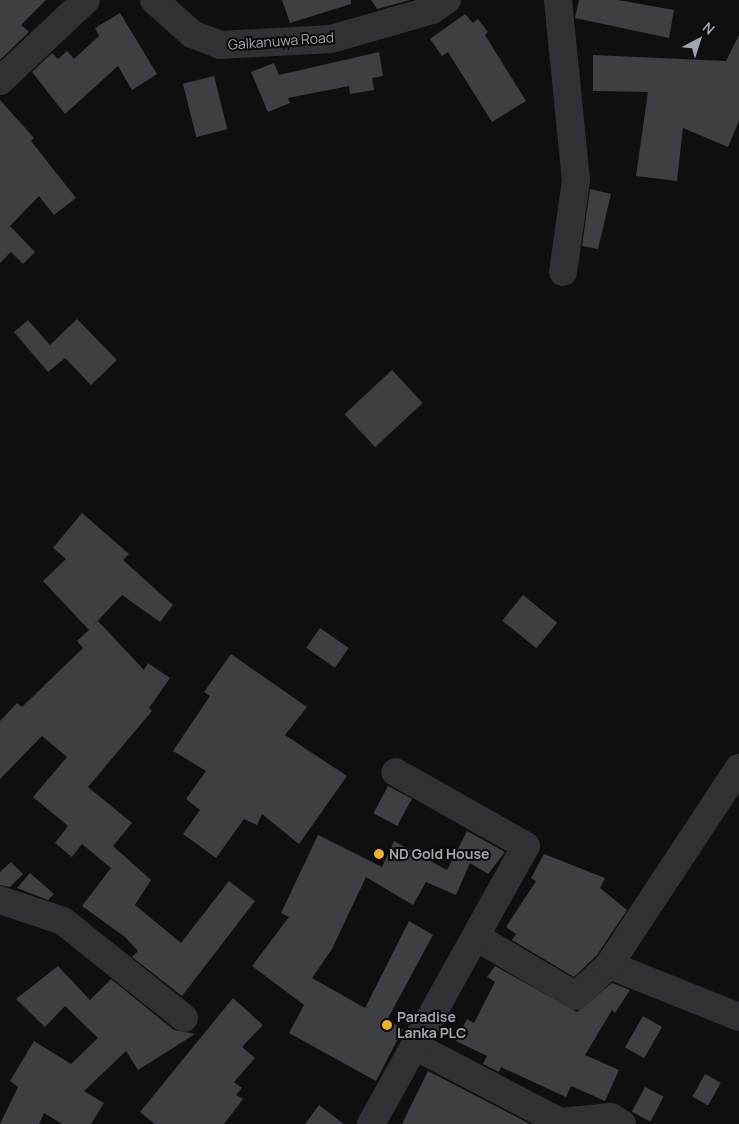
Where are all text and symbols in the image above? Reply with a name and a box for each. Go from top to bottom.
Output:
north arrow [674,15,724,65]
text: N [699,18,719,39]
street label: Galkanuwa Road [227,29,335,53]
place label: ND Gold House [389,846,489,862]
marker: ND Gold House [373,848,385,860]
place label: Paradise Lanka PLC [397,1009,466,1042]
marker: Paradise Lanka PLC [381,1019,393,1031]

